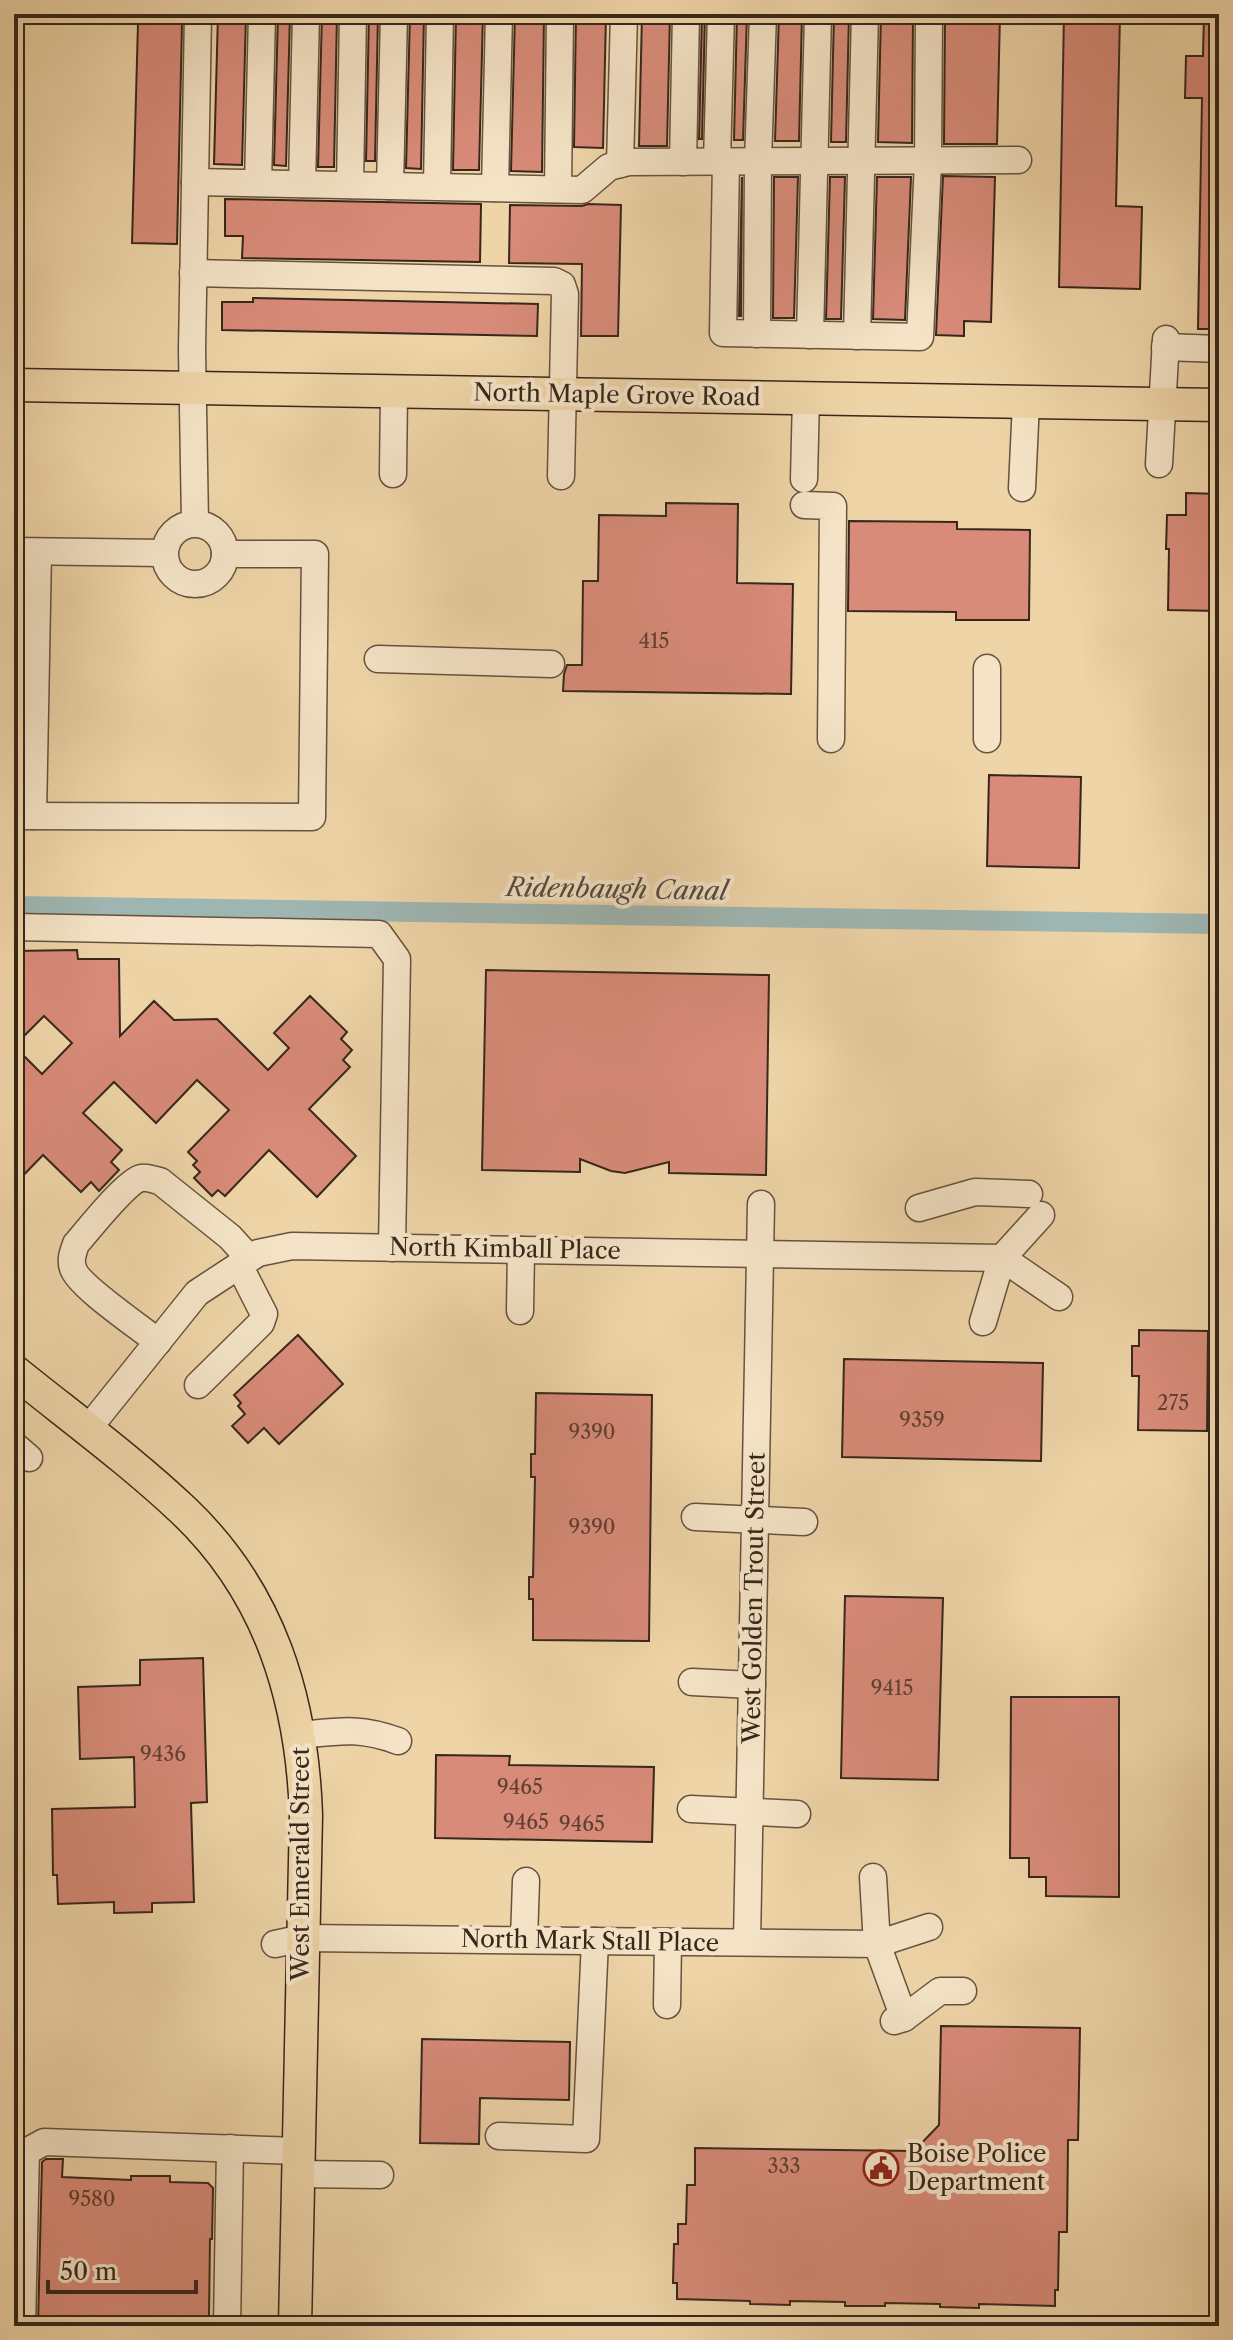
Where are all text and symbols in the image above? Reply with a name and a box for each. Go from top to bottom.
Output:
street label: North Maple Grove Road [473,377,761,412]
house number: 415 [639,629,669,653]
water label: Ridenbaugh Canal [504,871,731,907]
street label: North Kimball Place [389,1232,621,1265]
house number: 275 [1157,1391,1189,1415]
house number: 9359 [899,1408,945,1432]
house number: 9390 [568,1420,616,1444]
street label: West Golden Trout Street [736,1451,771,1745]
house number: 9390 [568,1515,616,1539]
house number: 9415 [871,1676,913,1700]
house number: 9436 [140,1742,186,1766]
street label: West Emerald Street [286,1746,315,1982]
house number: 9465 [497,1775,543,1799]
house number: 9465 [503,1810,549,1834]
house number: 9465 [559,1812,605,1836]
street label: North Mark Stall Place [461,1924,719,1957]
place label: Boise Police Department [907,2139,1047,2196]
public building icon: Boise Police Department [862,2149,900,2187]
house number: 333 [767,2154,801,2178]
house number: 9580 [68,2187,116,2211]
scale bar [48,2244,196,2294]
text: 50 m [60,2257,117,2286]

